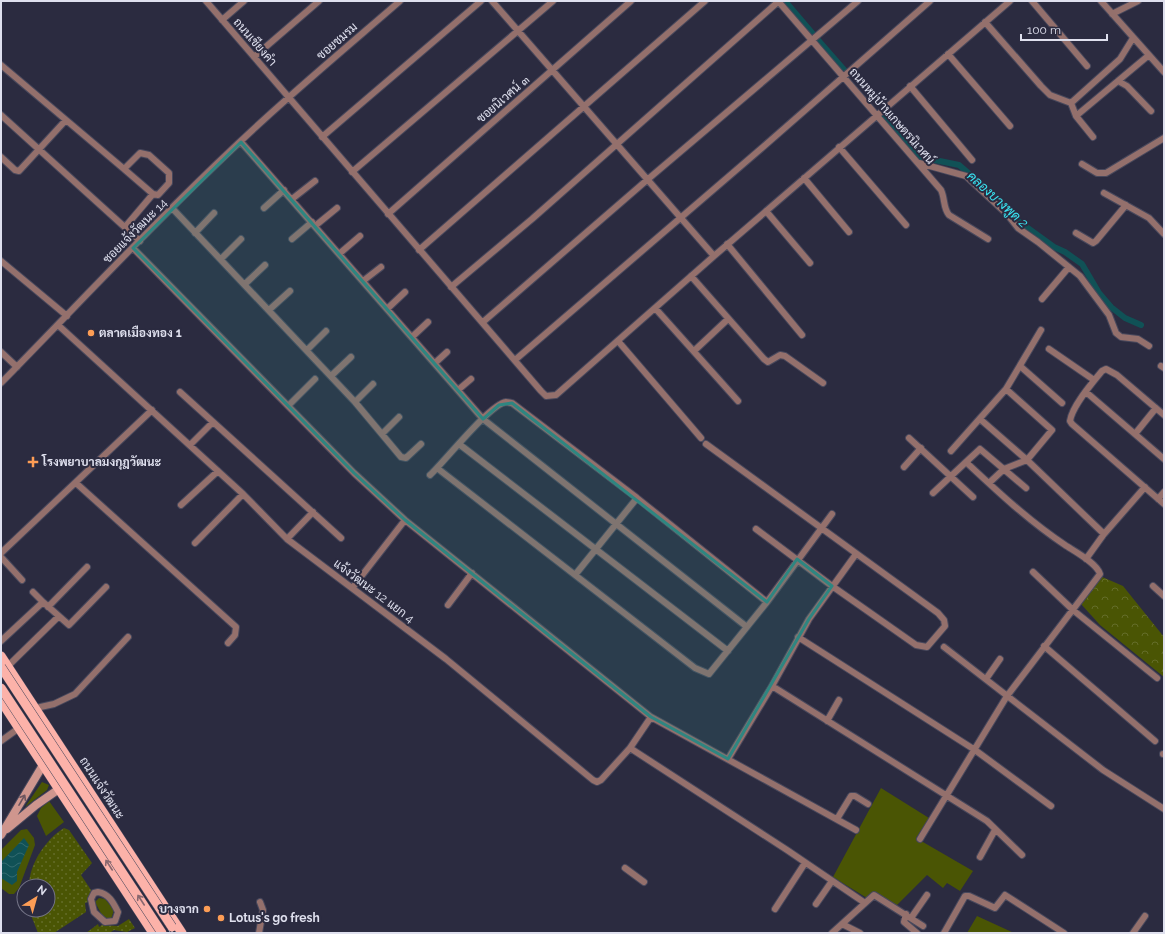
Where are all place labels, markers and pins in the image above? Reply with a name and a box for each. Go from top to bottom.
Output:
place label: ตลาดเมืองทอง 1 [99,325,182,340]
marker: ตลาดเมืองทอง 1 [86,328,96,338]
place label: โรงพยาบาลมงกุฎวัฒนะ [41,454,162,470]
marker: โรงพยาบาลมงกุฎวัฒนะ [27,456,39,468]
place label: บางจาก [159,902,199,916]
marker: บางจาก [202,904,212,914]
place label: Lotus's go fresh [229,911,320,925]
marker: Lotus's go fresh [216,913,226,923]

